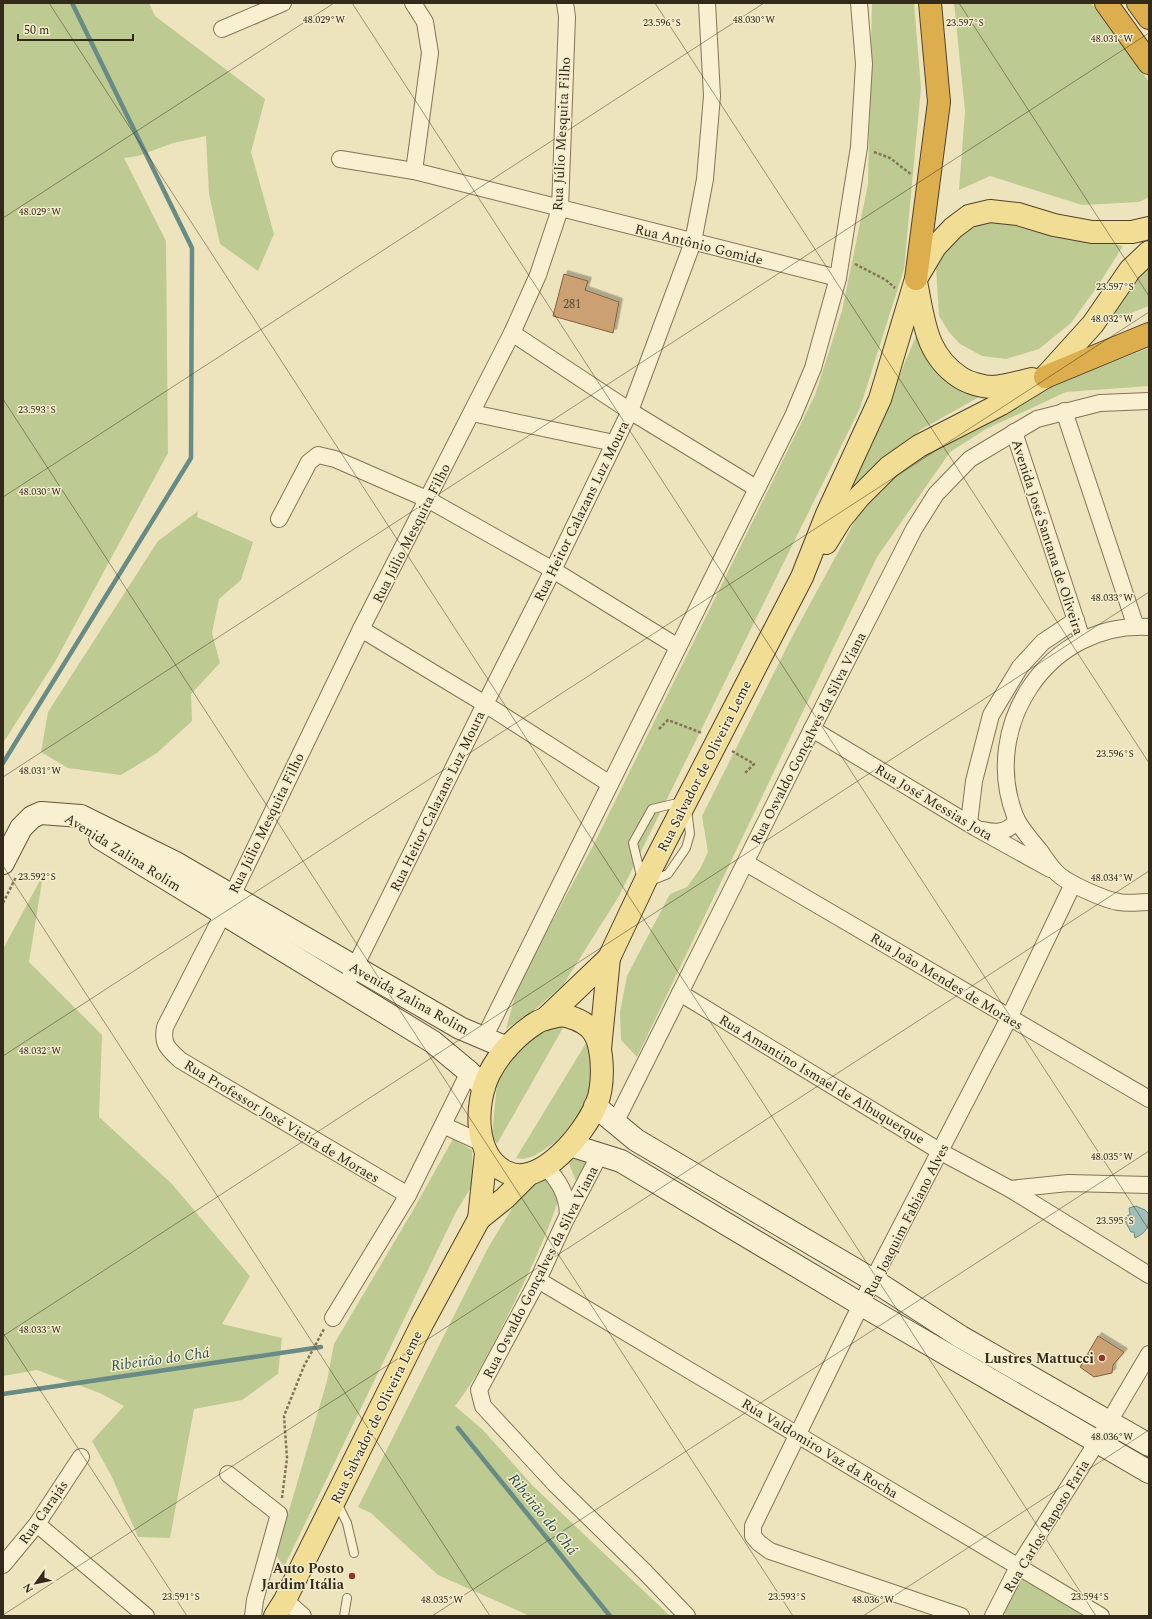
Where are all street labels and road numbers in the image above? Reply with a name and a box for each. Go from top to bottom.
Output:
street label: Rua Júlio Mesquita Filho [547,56,576,212]
street label: Rua Antônio Gomide [633,218,765,271]
street label: Rua Heitor Calazans Luz Moura [528,417,635,605]
street label: Avenida José Santana de Oliveira [1006,437,1089,638]
street label: Rua Júlio Mesquita Filho [367,460,456,607]
street label: Rua Osvaldo Gonçalves da Silva Viana [745,628,871,848]
street label: Rua Salvador de Oliveira Leme [652,676,757,856]
street label: Rua Heitor Calazans Luz Moura [384,707,491,895]
street label: Rua Júlio Mesquita Filho [223,749,310,897]
street label: Rua José Messias Jota [871,759,997,846]
street label: Avenida Zalina Rolim [60,808,185,897]
street label: Rua João Mendes de Moraes [866,927,1027,1036]
street label: Avenida Zalina Rolim [345,957,473,1040]
street label: Rua Amantino Ismael de Albuquerque [715,1009,929,1150]
street label: Rua Professor José Vieira de Moraes [180,1054,384,1188]
street label: Rua Joaquim Fabiano Alves [858,1140,954,1301]
street label: Rua Osvaldo Gonçalves da Silva Viana [477,1162,603,1382]
street label: Rua Salvador de Oliveira Leme [325,1327,428,1507]
street label: Rua Valdomiro Vaz da Rocha [737,1393,902,1504]
street label: Rua Carlos Raposo Faria [998,1456,1095,1597]
street label: Rua Carajás [13,1476,73,1549]

